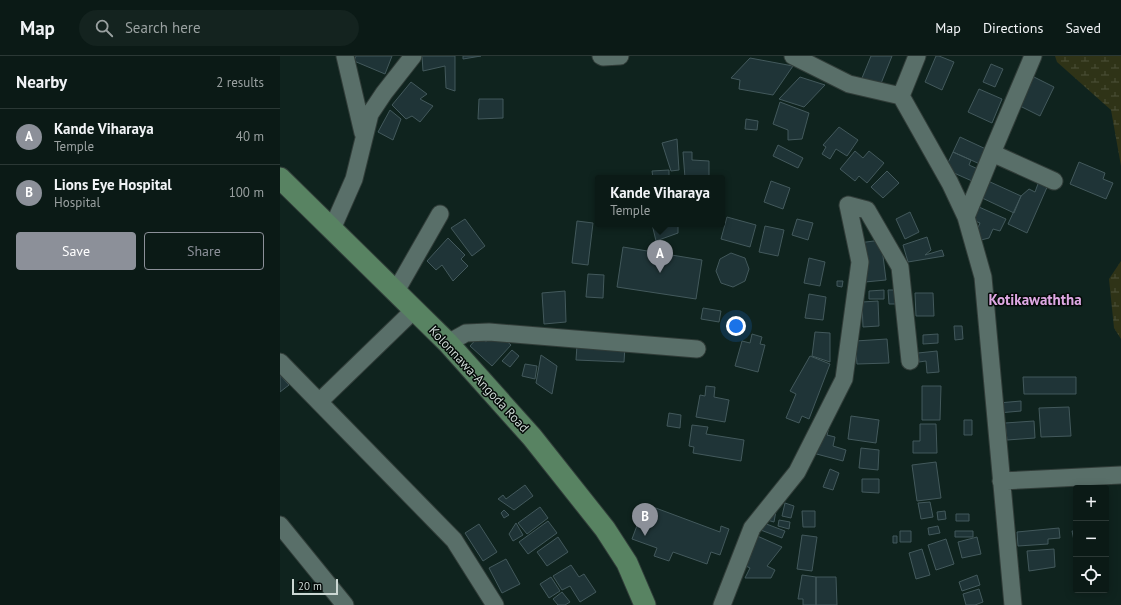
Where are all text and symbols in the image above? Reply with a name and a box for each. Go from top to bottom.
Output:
search box [79,10,359,46]
text: Map [20,16,55,40]
icon: search [93,17,115,39]
text: Search here [125,18,201,37]
text: Map [935,19,961,37]
text: Directions [983,19,1043,37]
text: Saved [1065,19,1101,37]
text: Nearby [16,71,67,93]
text: 2 results [216,74,264,91]
text: Kande Viharaya [54,119,154,138]
text: A [25,128,33,145]
text: 40 m [236,128,264,145]
text: Temple [54,138,94,155]
text: Lions Eye Hospital [54,175,172,194]
popup [595,175,725,227]
text: Kande Viharaya [610,183,710,202]
text: B [25,184,33,201]
text: 100 m [229,184,264,201]
text: Hospital [54,194,100,211]
text: Temple [610,202,650,219]
button: Save [16,232,136,270]
button: Share [144,232,264,270]
pin: A [647,240,673,273]
district label: Kotikawaththa [988,290,1082,309]
your location [726,316,746,336]
street label: Kolonnawa-Angoda Road [425,322,533,436]
map controls [1073,485,1109,593]
button: + [1073,485,1109,521]
pin: B [632,503,658,536]
button: − [1073,521,1109,557]
button: locate [1073,557,1109,593]
scale bar [292,577,338,596]
text: 20 m [298,579,322,593]

